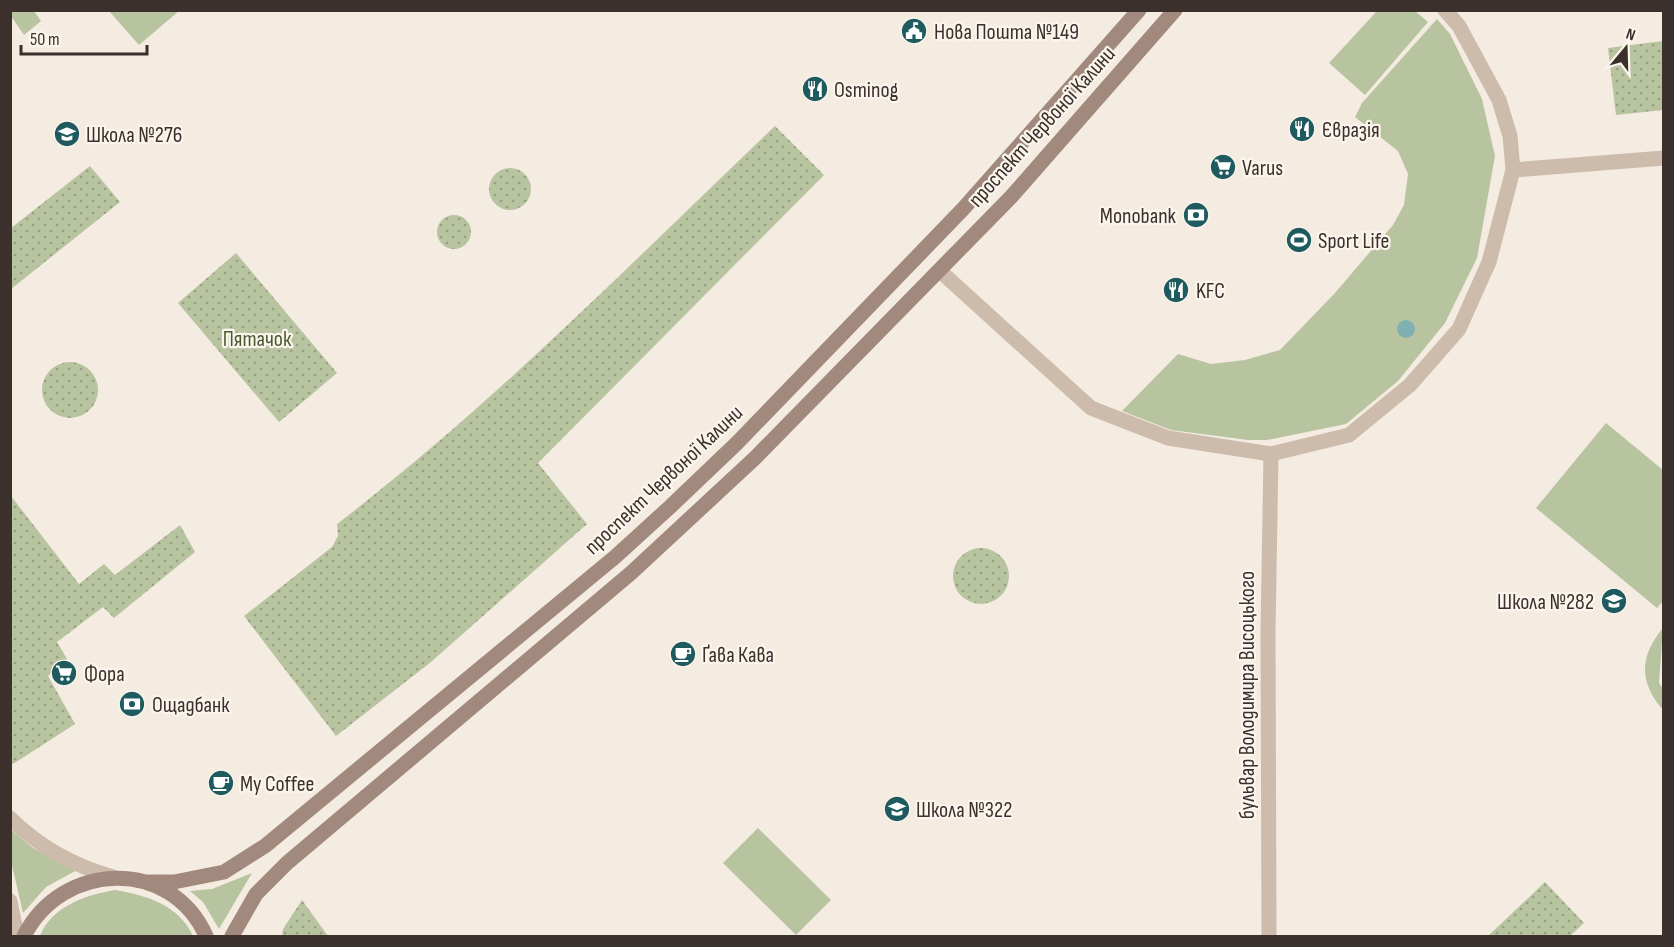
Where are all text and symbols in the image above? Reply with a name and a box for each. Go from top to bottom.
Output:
public building icon: Нова Пошта №149 [899,16,929,46]
scale bar [21,18,147,56]
north arrow [1596,18,1656,78]
place label: Нова Пошта №149 [934,19,1079,46]
text: N [1623,25,1638,46]
text: 50 m [30,29,60,50]
street label: проспект Червоної Калини [963,41,1121,213]
restaurant icon: Osminog [800,74,830,104]
place label: Osminog [834,77,898,104]
restaurant icon: Євразія [1287,114,1317,144]
place label: Євразія [1322,117,1380,144]
school or university icon: Школа №276 [52,119,82,149]
place label: Школа №276 [86,122,182,149]
supermarket icon: Varus [1208,152,1238,182]
place label: Varus [1242,155,1283,182]
bank icon: Monobank [1181,200,1211,230]
place label: Monobank [1100,203,1177,230]
sports icon: Sport Life [1284,225,1314,255]
place label: Sport Life [1318,228,1389,255]
restaurant icon: KFC [1161,275,1191,305]
place label: KFC [1196,278,1225,305]
park label: Пятачок [223,326,292,353]
street label: проспект Червоної Калини [579,400,749,561]
street label: бульвар Володимира Висоцького [1234,571,1261,819]
school or university icon: Школа №282 [1599,586,1629,616]
place label: Школа №282 [1497,589,1594,616]
cafe icon: Ґава Кава [668,639,698,669]
place label: Ґава Кава [702,642,774,669]
supermarket icon: Фора [49,658,79,688]
place label: Фора [84,661,125,688]
bank icon: Ощадбанк [117,689,147,719]
place label: Ощадбанк [152,692,230,719]
cafe icon: My Coffee [206,768,236,798]
place label: My Coffee [240,771,314,798]
school or university icon: Школа №322 [882,794,912,824]
place label: Школа №322 [916,797,1012,824]

